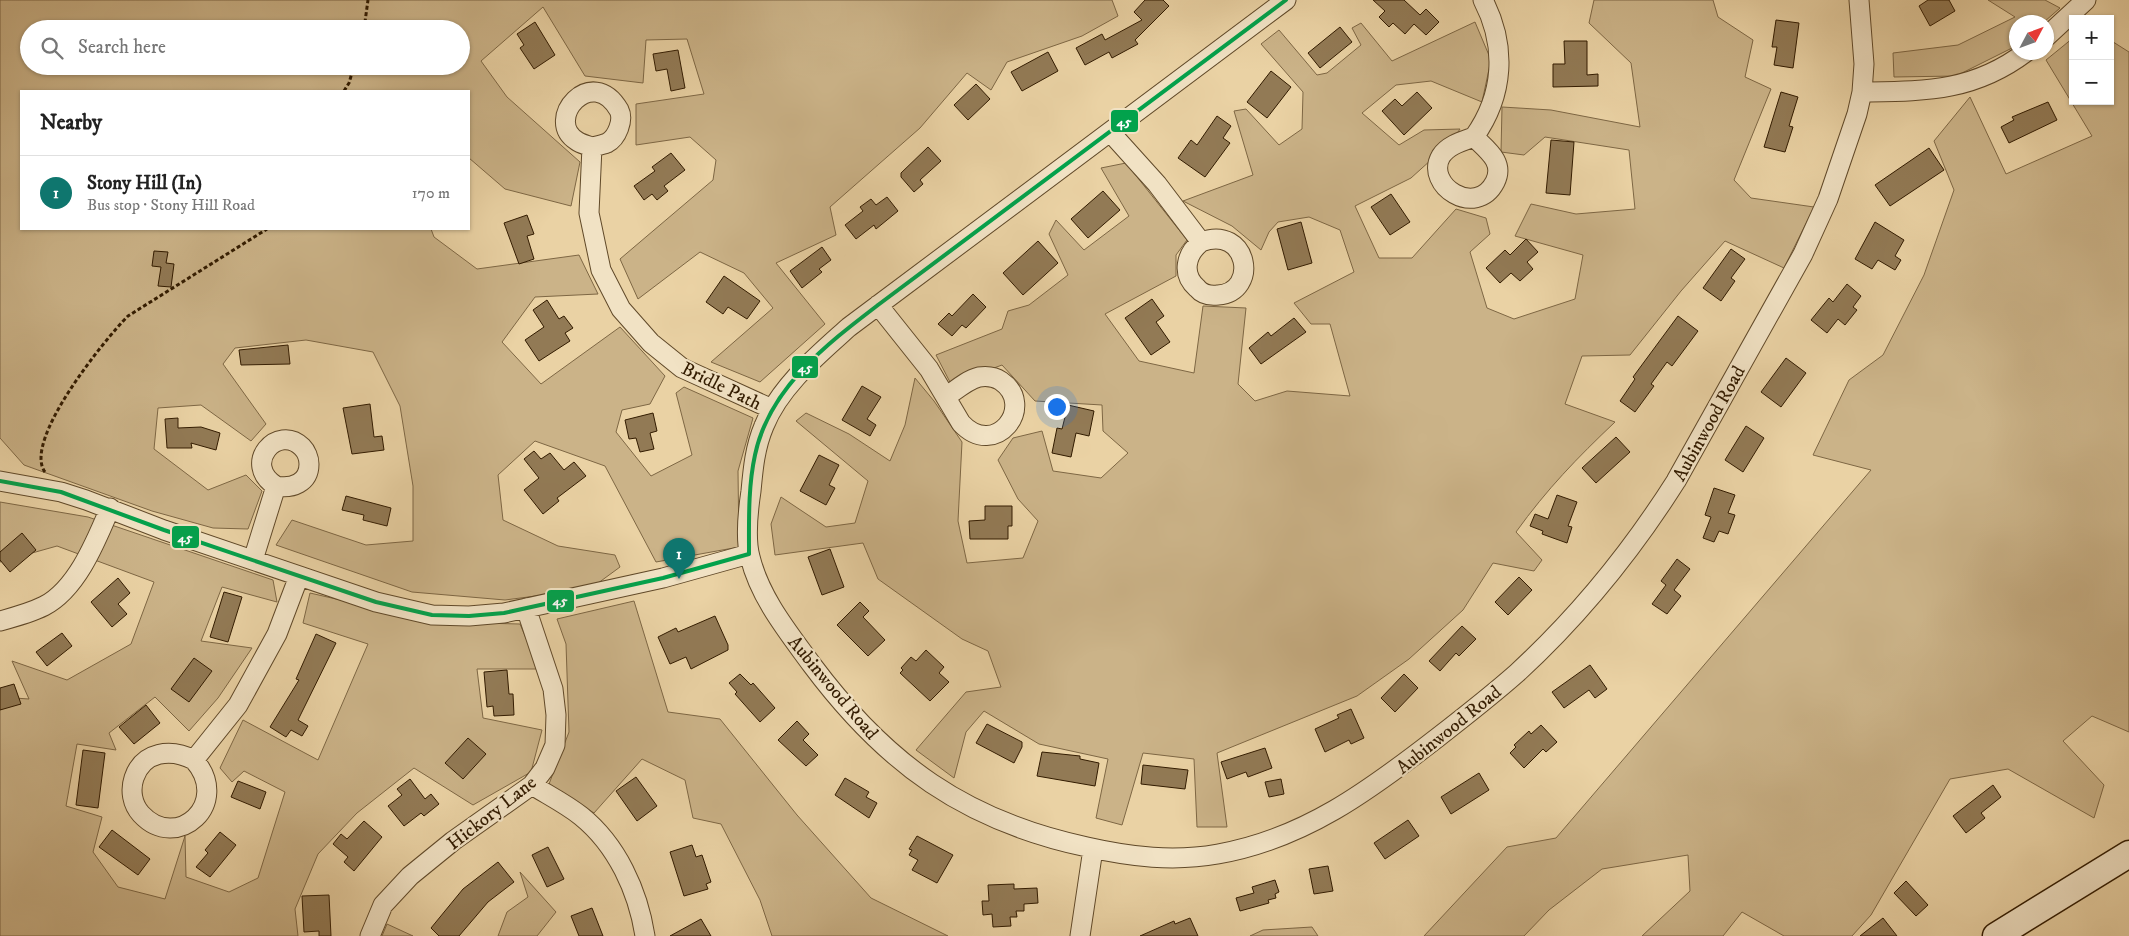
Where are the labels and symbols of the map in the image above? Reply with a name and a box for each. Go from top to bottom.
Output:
north arrow [2009,15,2054,60]
line badge: 45 [1110,109,1139,133]
text: 45 [1116,113,1132,131]
line badge: 45 [791,355,819,379]
street label: Bridle Path [678,357,765,416]
text: 45 [797,359,813,377]
street label: Aubinwood Road [1668,362,1751,485]
your location [1044,394,1070,420]
line badge: 45 [171,525,200,549]
text: 45 [177,529,193,547]
pin: 1 [663,538,695,579]
line badge: 45 [546,589,575,613]
text: 45 [552,592,568,610]
street label: Aubinwood Road [783,631,883,745]
street label: Aubinwood Road [1392,680,1506,780]
street label: Hickory Lane [443,771,541,855]

